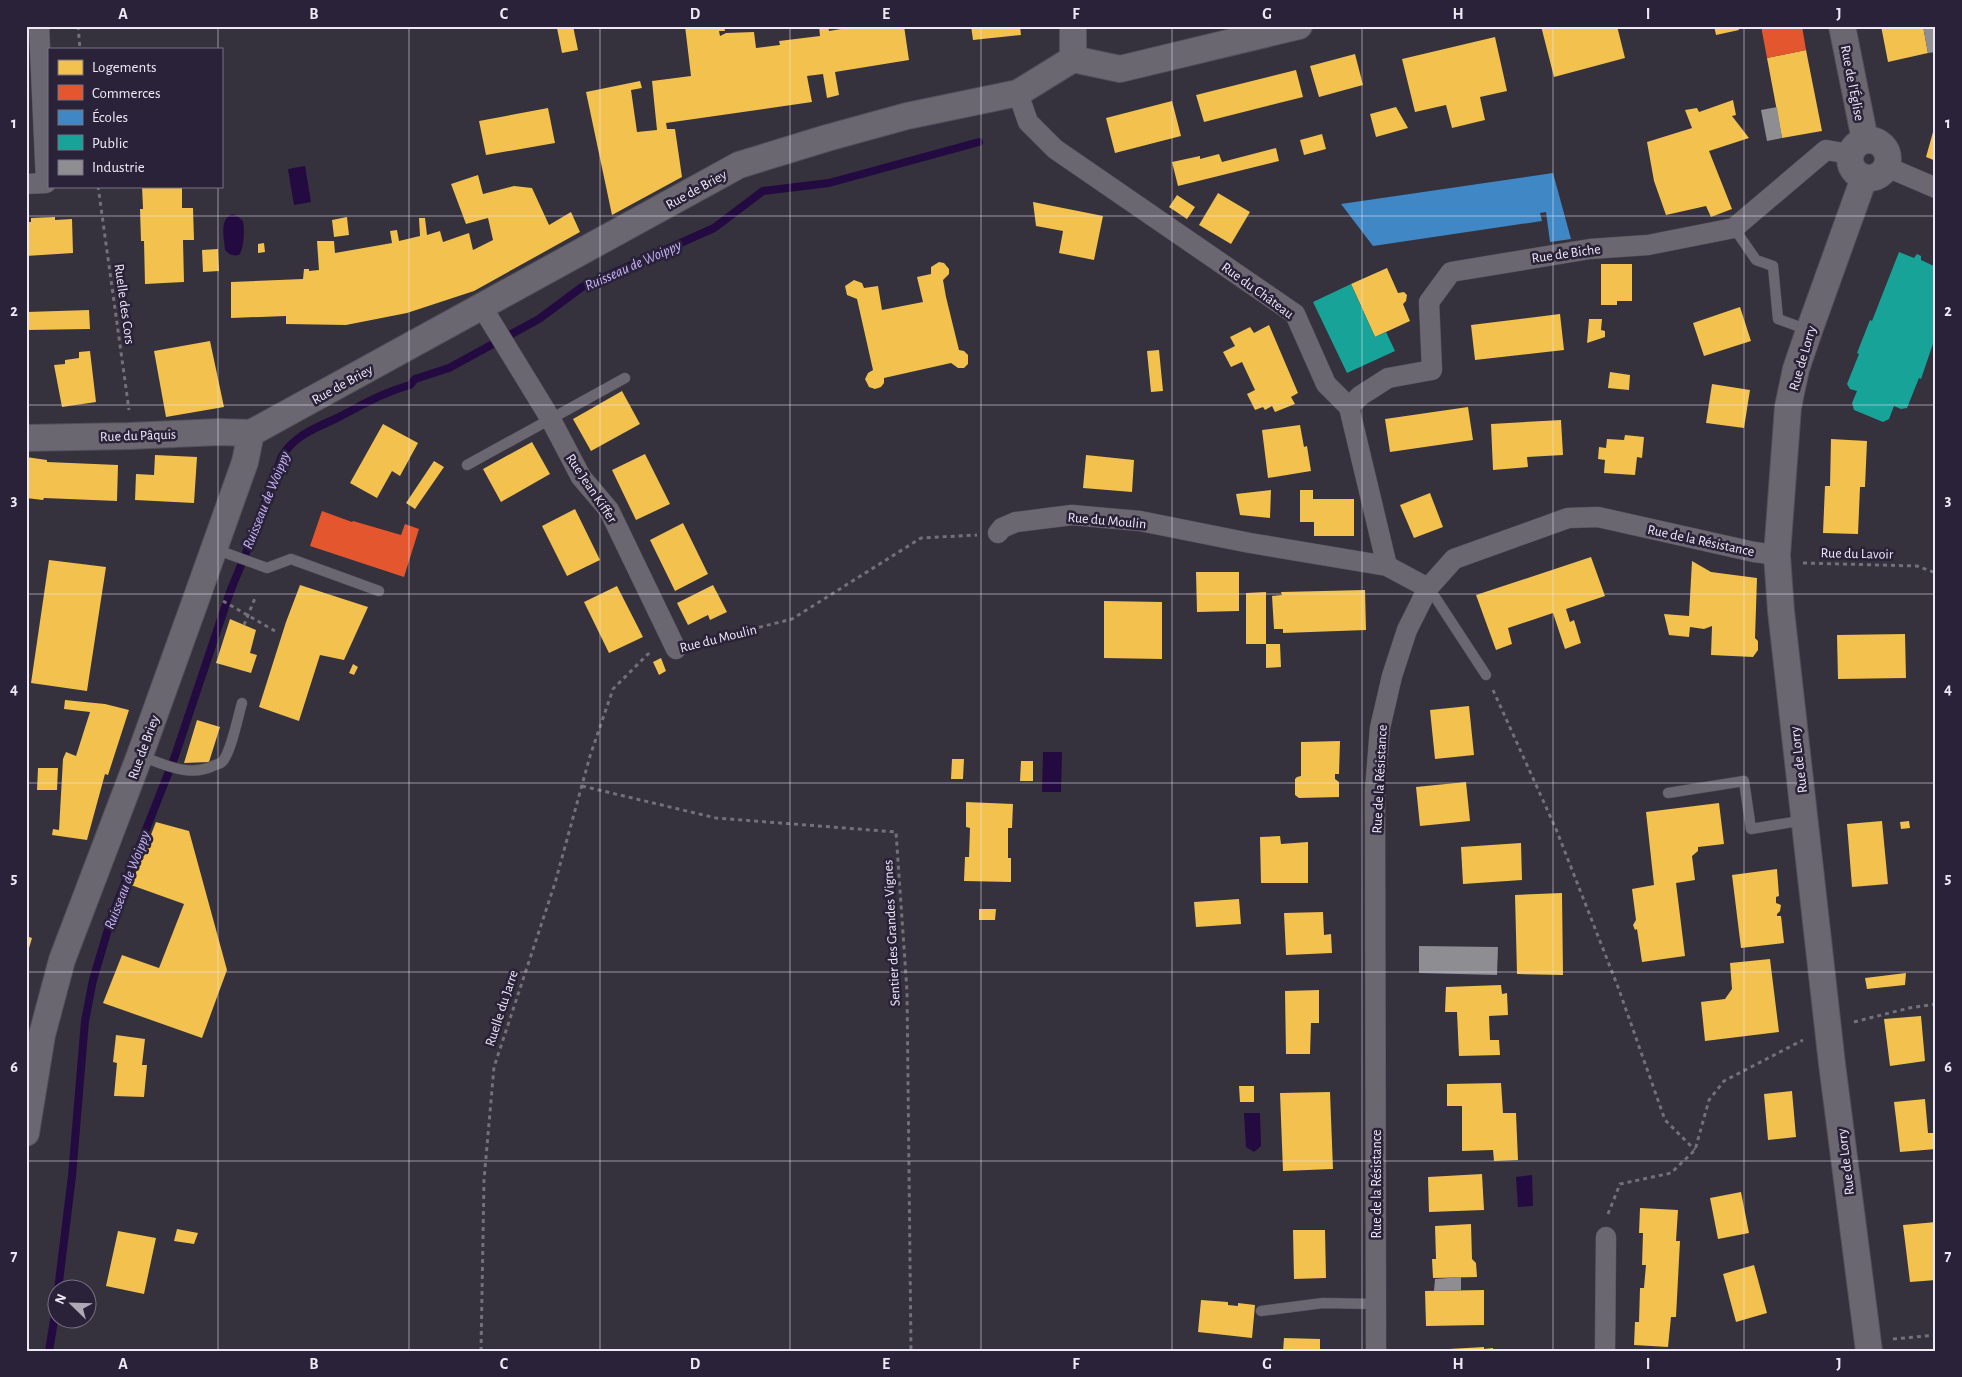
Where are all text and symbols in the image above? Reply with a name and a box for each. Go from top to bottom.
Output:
text: A [118,6,128,22]
text: B [309,6,319,22]
text: C [500,6,509,22]
text: D [690,6,701,22]
text: E [882,6,890,22]
text: F [1072,6,1080,22]
text: G [1262,6,1272,22]
text: H [1452,6,1464,22]
text: I [1646,6,1650,22]
text: J [1836,6,1842,22]
street label: Rue de l'Église [1838,44,1869,122]
legend [48,48,222,188]
text: Logements [92,60,157,75]
text: Commerces [92,86,161,101]
text: Écoles [92,108,128,125]
text: 1 [11,115,17,131]
text: 1 [1945,115,1951,131]
text: Public [92,136,128,151]
text: Industrie [92,160,145,175]
street label: Rue de Briey [664,167,729,212]
water label: Ruisseau de Woippy [583,237,684,293]
street label: Rue de Biche [1531,242,1601,266]
street label: Rue du Château [1219,260,1296,322]
street label: Ruelle des Cors [111,263,137,345]
text: 2 [10,303,18,319]
text: 2 [1944,303,1952,319]
street label: Rue de Lorry [1787,324,1819,392]
street label: Rue de Briey [310,362,375,407]
street label: Rue du Pâquis [100,428,176,444]
water label: Ruisseau de Woippy [240,448,293,551]
street label: Rue Jean Kiffer [563,451,620,526]
text: 3 [11,492,18,508]
text: 3 [1945,492,1952,508]
street label: Rue du Moulin [1067,511,1147,531]
street label: Rue de la Résistance [1646,523,1756,559]
street label: Rue du Lavoir [1821,546,1894,562]
street label: Rue du Moulin [678,623,758,655]
text: 4 [10,681,18,697]
text: 4 [1944,681,1952,697]
street label: Rue de Briey [126,713,162,781]
street label: Rue de la Résistance [1370,724,1390,834]
street label: Rue de Lorry [1788,726,1810,794]
water label: Ruisseau de Woippy [102,828,153,931]
street label: Sentier des Grandes Vignes [881,859,903,1006]
text: 5 [11,870,18,886]
text: 5 [1945,870,1952,886]
street label: Ruelle du Jarre [483,968,521,1048]
text: 6 [10,1059,18,1075]
text: 6 [1944,1059,1952,1075]
street label: Rue de Lorry [1835,1128,1857,1196]
street label: Rue de la Résistance [1370,1130,1384,1238]
text: 7 [11,1248,18,1264]
text: 7 [1945,1248,1952,1264]
north arrow [48,1280,98,1330]
text: N [53,1292,69,1307]
text: A [118,1356,128,1372]
text: B [309,1356,319,1372]
text: C [500,1356,509,1372]
text: D [690,1356,701,1372]
text: E [882,1356,890,1372]
text: F [1072,1356,1080,1372]
text: G [1262,1356,1272,1372]
text: H [1452,1356,1464,1372]
text: I [1646,1356,1650,1372]
text: J [1836,1356,1842,1372]

